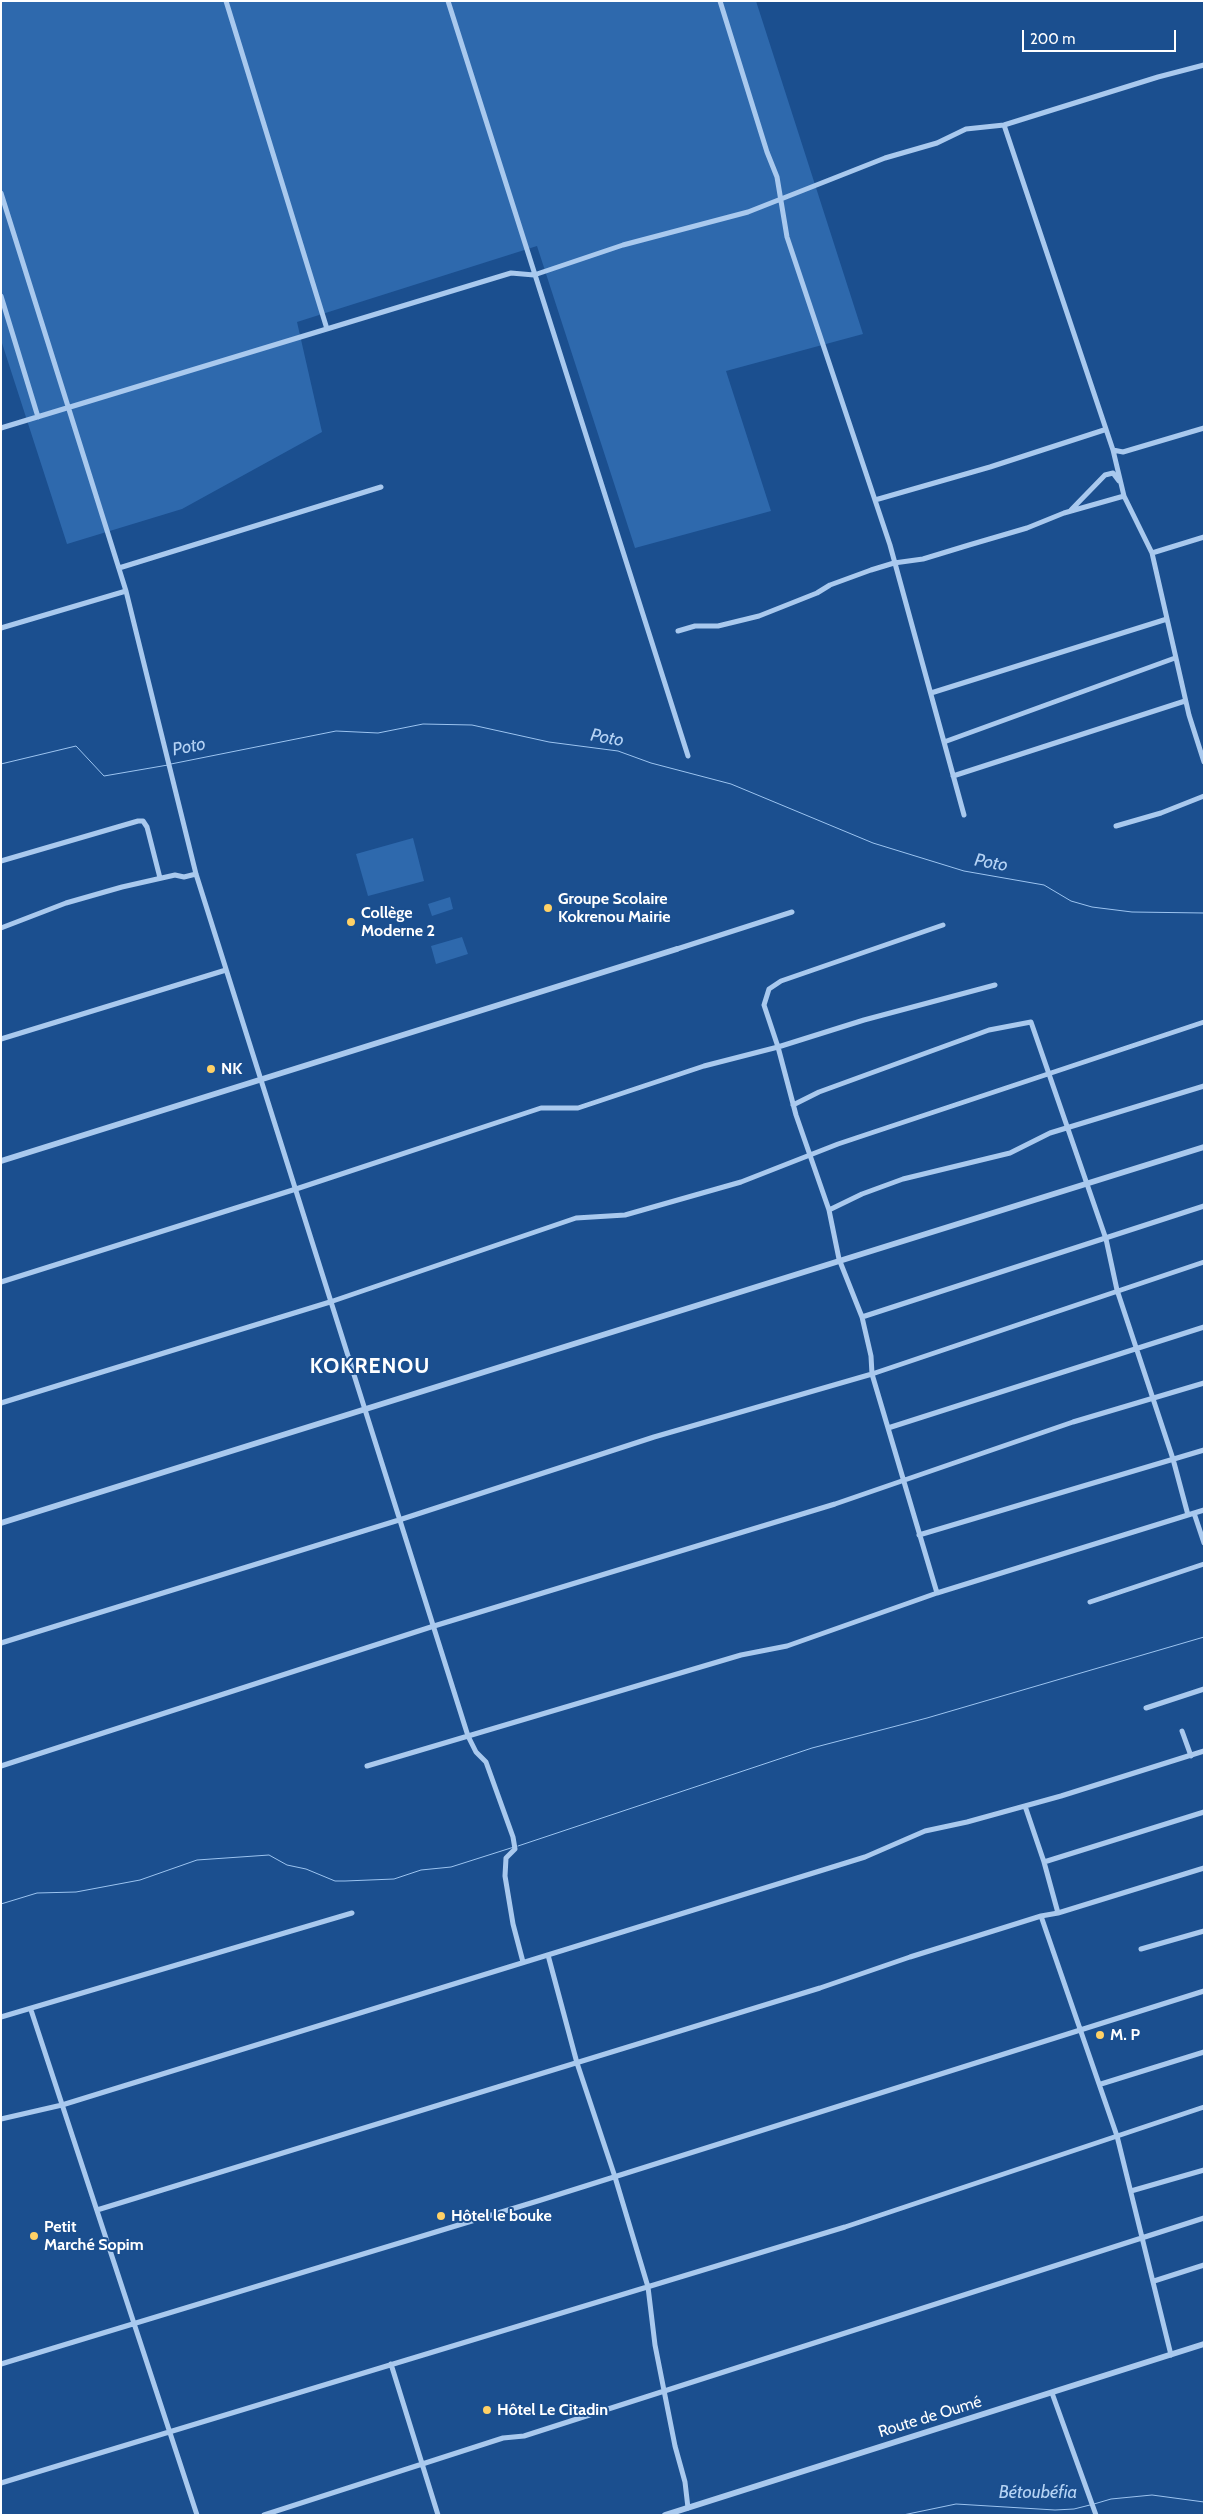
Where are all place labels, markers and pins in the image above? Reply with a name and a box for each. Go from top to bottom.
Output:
place label: Groupe Scolaire Kokrenou Mairie [558,889,671,927]
marker: Groupe Scolaire Kokrenou Mairie [542,902,554,914]
place label: Collège Moderne 2 [361,903,435,941]
marker: Collège Moderne 2 [345,916,357,928]
place label: NK [221,1059,242,1079]
marker: NK [205,1063,217,1075]
place label: M. P [1110,2025,1140,2045]
marker: M. P [1094,2029,1106,2041]
place label: Hôtel le bouke [451,2206,552,2226]
marker: Hôtel le bouke [435,2210,447,2222]
place label: Petit Marché Sopim [44,2217,144,2255]
marker: Petit Marché Sopim [28,2230,40,2242]
place label: Hôtel Le Citadin [497,2400,608,2420]
marker: Hôtel Le Citadin [481,2404,493,2416]

